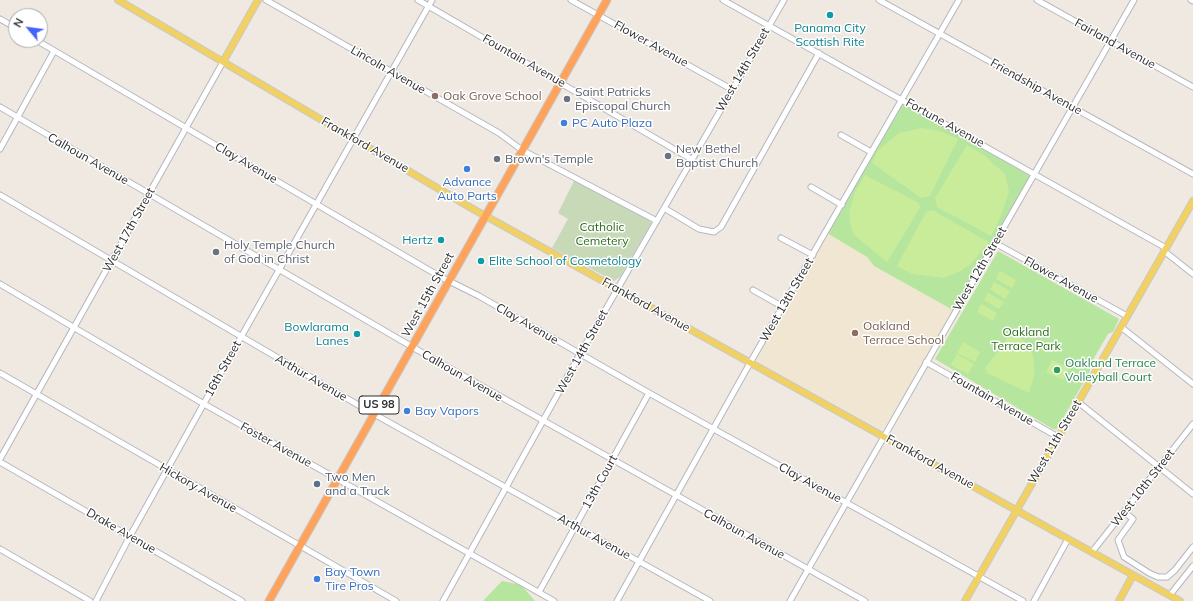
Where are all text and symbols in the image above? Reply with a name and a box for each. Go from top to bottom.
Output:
north arrow [8,8,48,48]
marker: Panama City Scottish Rite [825,10,835,20]
text: N [10,16,27,30]
street label: Fairland Avenue [1072,16,1158,72]
street label: Flower Avenue [611,18,691,70]
place label: Panama City Scottish Rite [794,21,866,49]
street label: West 14th Street [713,26,773,114]
street label: Fountain Avenue [480,31,568,91]
street label: Lincoln Avenue [348,43,428,97]
street label: Friendship Avenue [988,56,1084,118]
place label: Saint Patricks Episcopal Church [575,85,671,113]
place label: Oak Grove School [443,89,542,103]
marker: Oak Grove School [430,91,440,101]
marker: Saint Patricks Episcopal Church [562,94,572,104]
street label: Fortune Avenue [903,95,987,151]
street label: Frankford Avenue [319,114,411,176]
place label: PC Auto Plaza [572,116,652,130]
marker: PC Auto Plaza [559,118,569,128]
street label: Calhoun Avenue [45,130,131,188]
street label: Clay Avenue [212,139,280,187]
place label: New Bethel Baptist Church [676,142,758,170]
marker: New Bethel Baptist Church [663,151,673,161]
place label: Brown's Temple [505,152,593,166]
marker: Brown's Temple [492,154,502,164]
marker: Advance Auto Parts [462,164,472,174]
place label: Advance Auto Parts [437,175,497,203]
street label: West 17th Street [100,185,158,275]
park label: Catholic Cemetery [575,220,629,248]
street label: West 12th Street [950,225,1010,313]
place label: Hertz [402,233,433,247]
marker: Hertz [436,235,446,245]
place label: Holy Temple Church of God in Christ [224,238,335,266]
marker: Holy Temple Church of God in Christ [211,247,221,257]
street label: West 15th Street [399,250,457,340]
place label: Elite School of Cosmetology [489,254,642,268]
street label: Flower Avenue [1021,254,1101,306]
marker: Elite School of Cosmetology [476,256,486,266]
street label: West 13th Street [757,256,817,344]
street label: Frankford Avenue [599,275,693,335]
street label: Clay Avenue [493,300,561,348]
street label: West 14th Street [553,307,611,397]
place label: Oakland Terrace School [863,319,944,347]
place label: Bowlarama Lanes [284,320,349,348]
park label: Oakland Terrace Park [991,325,1061,353]
marker: Oakland Terrace School [850,328,860,338]
marker: Bowlarama Lanes [352,329,362,339]
street label: 16th Street [202,338,244,400]
street label: Calhoun Avenue [419,347,505,405]
street label: Arthur Avenue [272,352,350,404]
place label: Oakland Terrace Volleyball Court [1065,356,1156,384]
marker: Oakland Terrace Volleyball Court [1052,365,1062,375]
street label: Fountain Avenue [948,369,1036,429]
road number: US 98 [359,396,399,414]
street label: West 11th Street [1025,398,1085,486]
place label: Bay Vapors [415,404,479,418]
marker: Bay Vapors [402,406,412,416]
street label: Foster Avenue [238,420,314,470]
street label: Frankford Avenue [883,432,977,492]
street label: West 10th Street [1108,446,1178,530]
street label: 13th Court [579,453,621,511]
street label: Hickory Avenue [157,460,239,516]
street label: Clay Avenue [776,460,844,506]
place label: Two Men and a Truck [325,470,390,498]
marker: Two Men and a Truck [312,479,322,489]
street label: Drake Avenue [84,505,158,557]
street label: Calhoun Avenue [701,506,787,562]
street label: Arthur Avenue [555,511,633,563]
place label: Bay Town Tire Pros [325,565,380,593]
marker: Bay Town Tire Pros [312,574,322,584]

